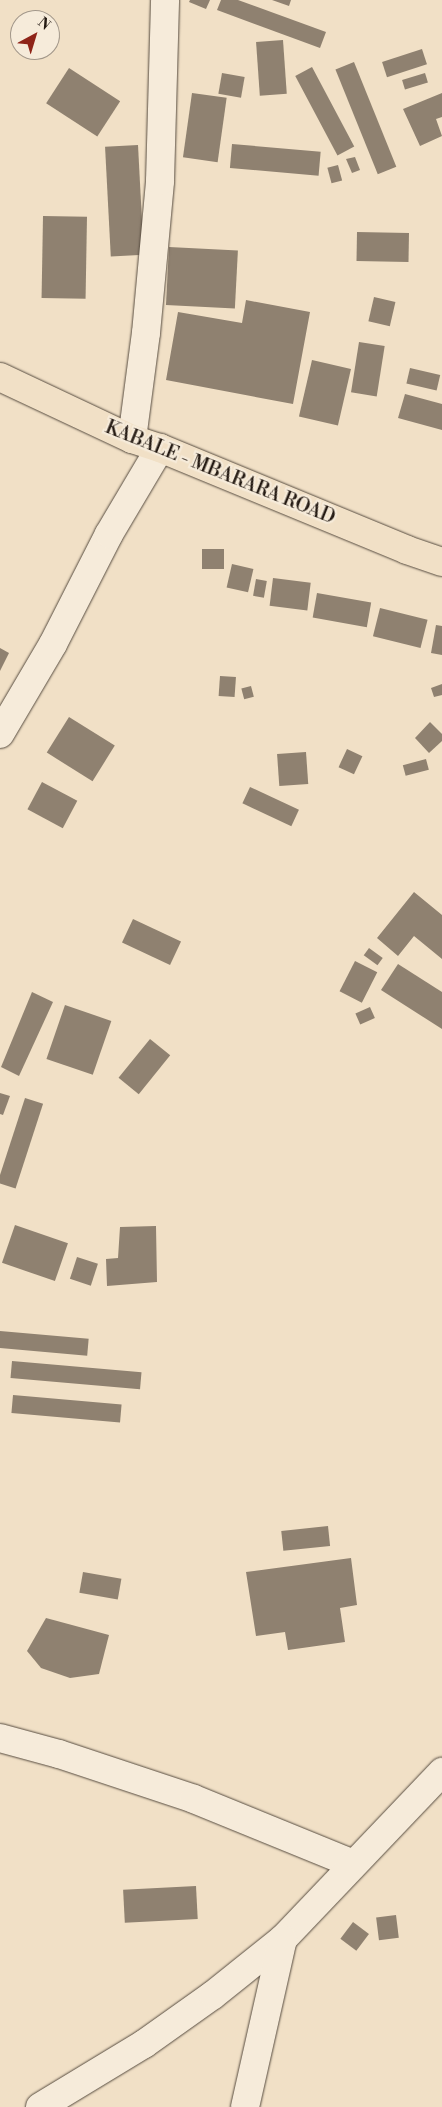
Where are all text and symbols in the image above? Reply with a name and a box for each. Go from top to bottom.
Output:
north arrow [10,10,60,60]
text: N [34,14,54,35]
street label: KABALE - MBARARA ROAD [102,416,338,530]

